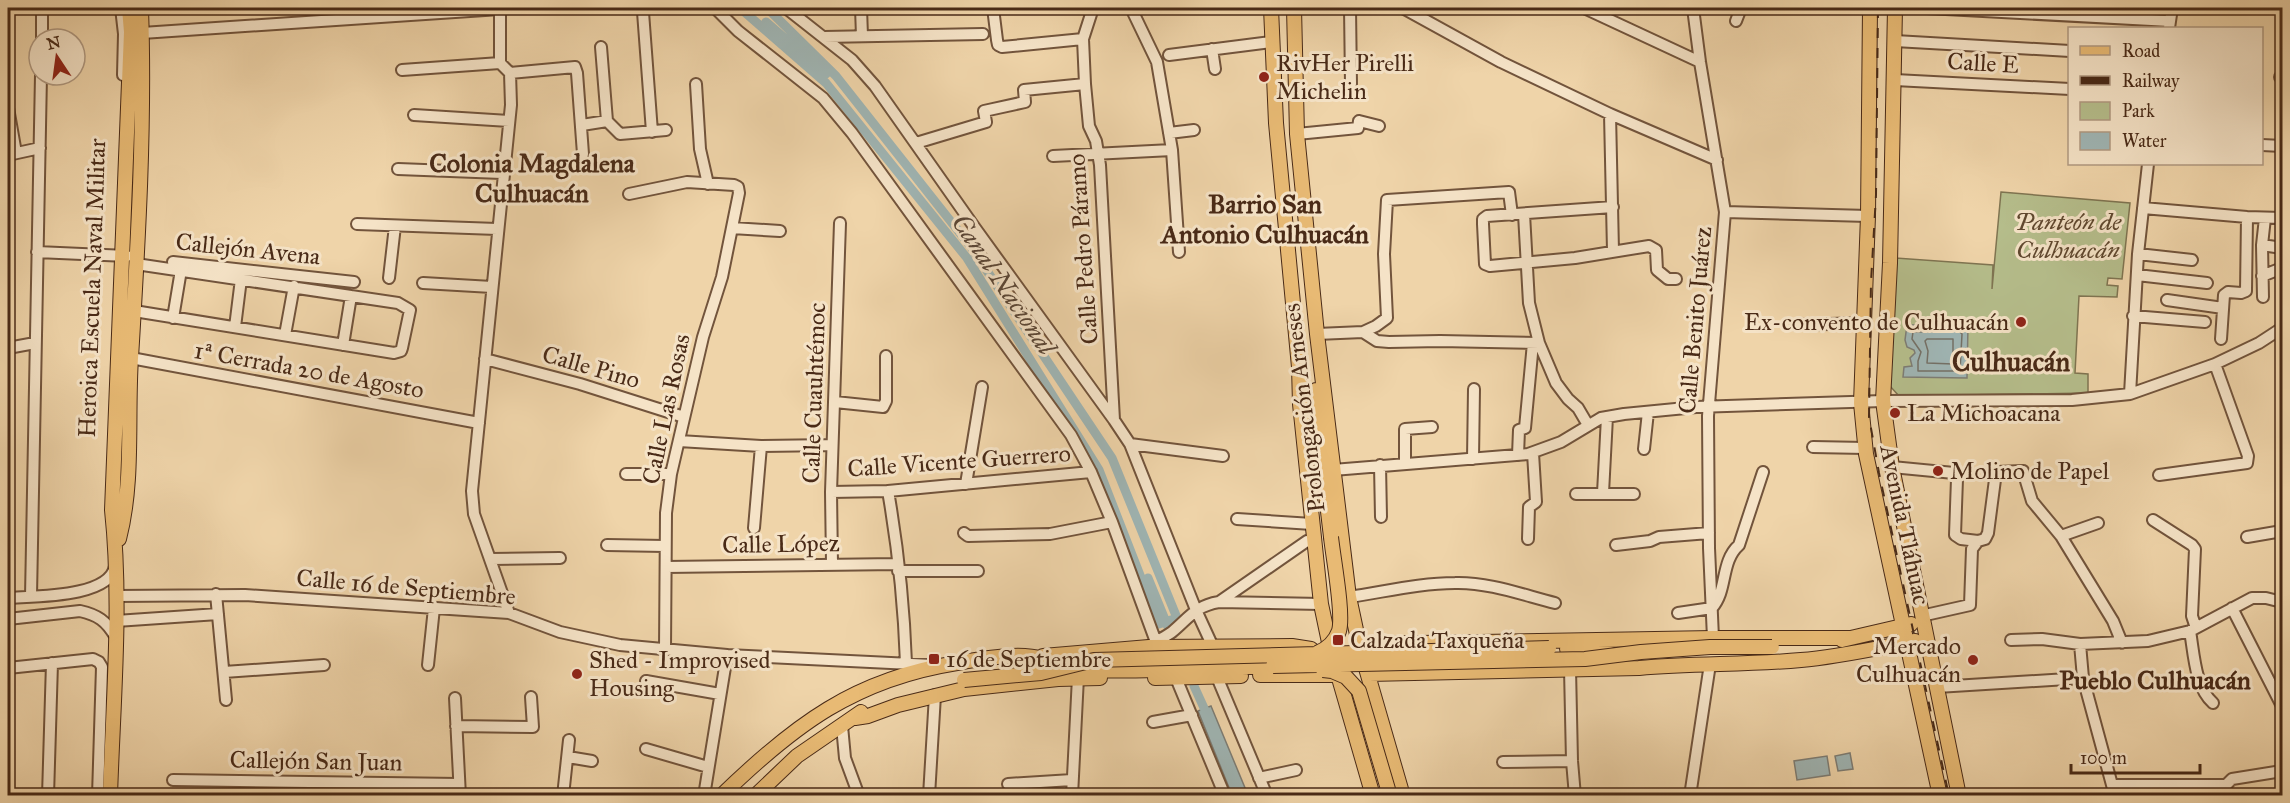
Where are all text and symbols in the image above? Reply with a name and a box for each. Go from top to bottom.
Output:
north arrow [27,27,87,87]
legend [2068,27,2263,165]
text: N [45,32,63,54]
text: Road [2122,40,2160,62]
street label: Calle E [1946,46,2020,80]
place label: RivHer Pirelli Michelin [1276,48,1414,106]
marker: RivHer Pirelli Michelin [1257,70,1271,84]
text: Railway [2122,70,2180,92]
text: Park [2122,100,2155,122]
text: Water [2122,130,2167,152]
street label: Heroica Escuela Naval Militar [72,138,112,438]
district label: Colonia Magdalena Culhuacán [429,147,636,209]
street label: Calle Pedro Páramo [1061,153,1105,345]
district label: Barrio San Antonio Culhuacán [1159,188,1369,250]
water label: Canal Nacional [945,207,1064,362]
park label: Panteón de Culhuacán [2015,207,2122,265]
street label: Calle Benito Juárez [1672,225,1718,415]
street label: Callejón Avena [174,226,323,272]
street label: Calle Cuauhtémoc [796,302,832,484]
street label: Prolongación Arneses [1276,302,1332,514]
place label: Ex-convento de Culhuacán [1744,307,2009,337]
marker: Ex-convento de Culhuacán [2014,315,2028,329]
street label: Calle Las Rosas [635,331,697,487]
street label: 1ª Cerrada 20 de Agosto [192,335,426,405]
street label: Calle Pino [539,339,643,395]
district label: Culhuacán [1952,345,2070,378]
place label: La Michoacana [1907,398,2061,428]
marker: La Michoacana [1888,406,1902,420]
street label: Calle Vicente Guerrero [846,438,1072,484]
street label: Avenida Tláhuac [1873,441,1937,608]
place label: Molino de Papel [1950,456,2110,486]
marker: Molino de Papel [1931,464,1945,478]
street label: Calle López [722,528,840,560]
street label: Calle 16 de Septiembre [295,562,517,612]
place label: Calzada Taxqueña [1350,625,1525,655]
place label: Mercado Culhuacán [1856,631,1961,689]
marker: Calzada Taxqueña [1331,633,1345,647]
place label: 16 de Septiembre [946,644,1111,674]
place label: Shed - Improvised Housing [589,645,771,703]
marker: 16 de Septiembre [927,652,941,666]
marker: Mercado Culhuacán [1966,653,1980,667]
district label: Pueblo Culhuacán [2059,664,2251,696]
marker: Shed - Improvised Housing [570,667,584,681]
scale bar [2071,737,2200,775]
street label: Callejón San Juan [229,744,403,778]
text: 100 m [2080,747,2127,769]

